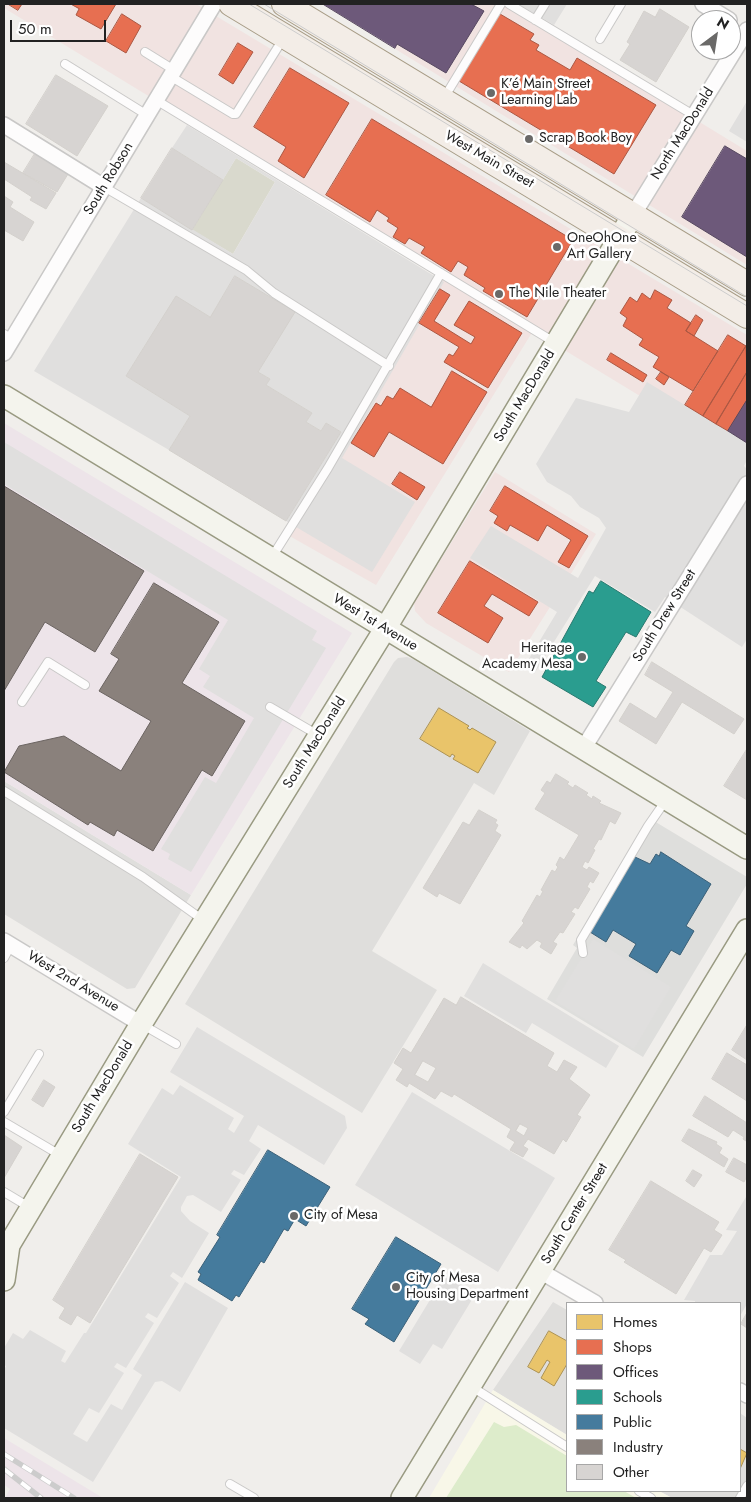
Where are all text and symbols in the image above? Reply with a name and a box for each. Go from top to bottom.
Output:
scale bar [12,10,109,42]
north arrow [691,10,741,60]
text: N [713,12,733,34]
text: 50 m [18,18,52,40]
place label: K’é Main Street Learning Lab [501,77,590,110]
street label: North MacDonald [648,85,718,183]
marker: K’é Main Street Learning Lab [485,87,497,99]
street label: West Main Street [442,128,536,192]
place label: Scrap Book Boy [539,131,632,147]
marker: Scrap Book Boy [523,133,535,145]
street label: South Robson [81,140,137,218]
place label: OneOhOne Art Gallery [567,231,637,264]
marker: OneOhOne Art Gallery [551,241,563,253]
place label: The Nile Theater [509,286,607,302]
marker: The Nile Theater [493,288,505,300]
street label: South MacDonald [491,347,559,445]
street label: South Drew Street [630,567,700,665]
street label: West 1st Avenue [329,591,421,655]
place label: Heritage Academy Mesa [482,641,572,674]
marker: Heritage Academy Mesa [576,651,588,663]
street label: South MacDonald [280,694,350,792]
street label: West 2nd Avenue [24,948,122,1016]
street label: South MacDonald [69,1038,137,1136]
street label: South Center Street [538,1161,612,1267]
place label: City of Mesa [304,1208,378,1224]
marker: City of Mesa [288,1210,300,1222]
place label: City of Mesa Housing Department [406,1271,528,1304]
marker: City of Mesa Housing Department [390,1281,402,1293]
legend [566,1302,741,1492]
text: Homes [613,1311,657,1333]
text: Shops [613,1336,652,1358]
text: Offices [613,1361,658,1383]
text: Schools [613,1386,662,1408]
text: Public [613,1411,652,1433]
text: Industry [613,1436,663,1458]
text: Other [613,1461,649,1483]

